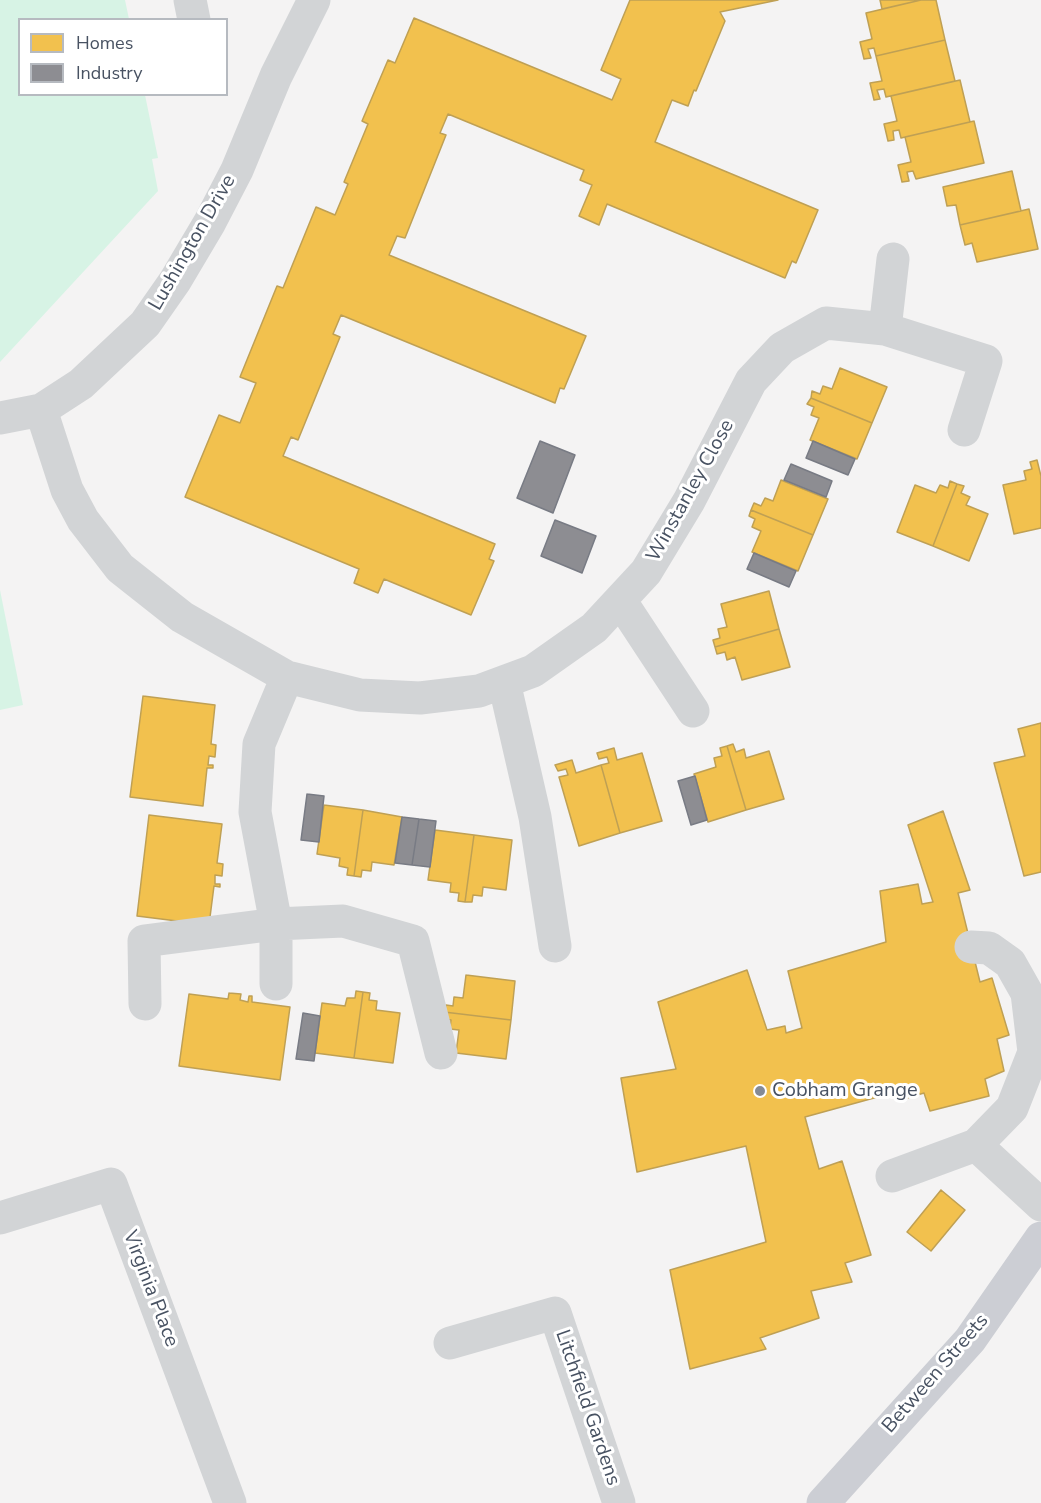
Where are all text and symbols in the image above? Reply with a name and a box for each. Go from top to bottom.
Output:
legend [18,18,228,96]
text: Homes [76,31,133,55]
text: Industry [76,61,143,85]
street label: Lushington Drive [144,171,242,315]
street label: Winstanley Close [642,416,740,566]
place label: Cobham Grange [772,1079,918,1103]
marker: Cobham Grange [753,1084,767,1098]
street label: Virginia Place [117,1228,183,1350]
street label: Between Streets [878,1310,994,1438]
street label: Litchfield Gardens [549,1327,625,1489]

